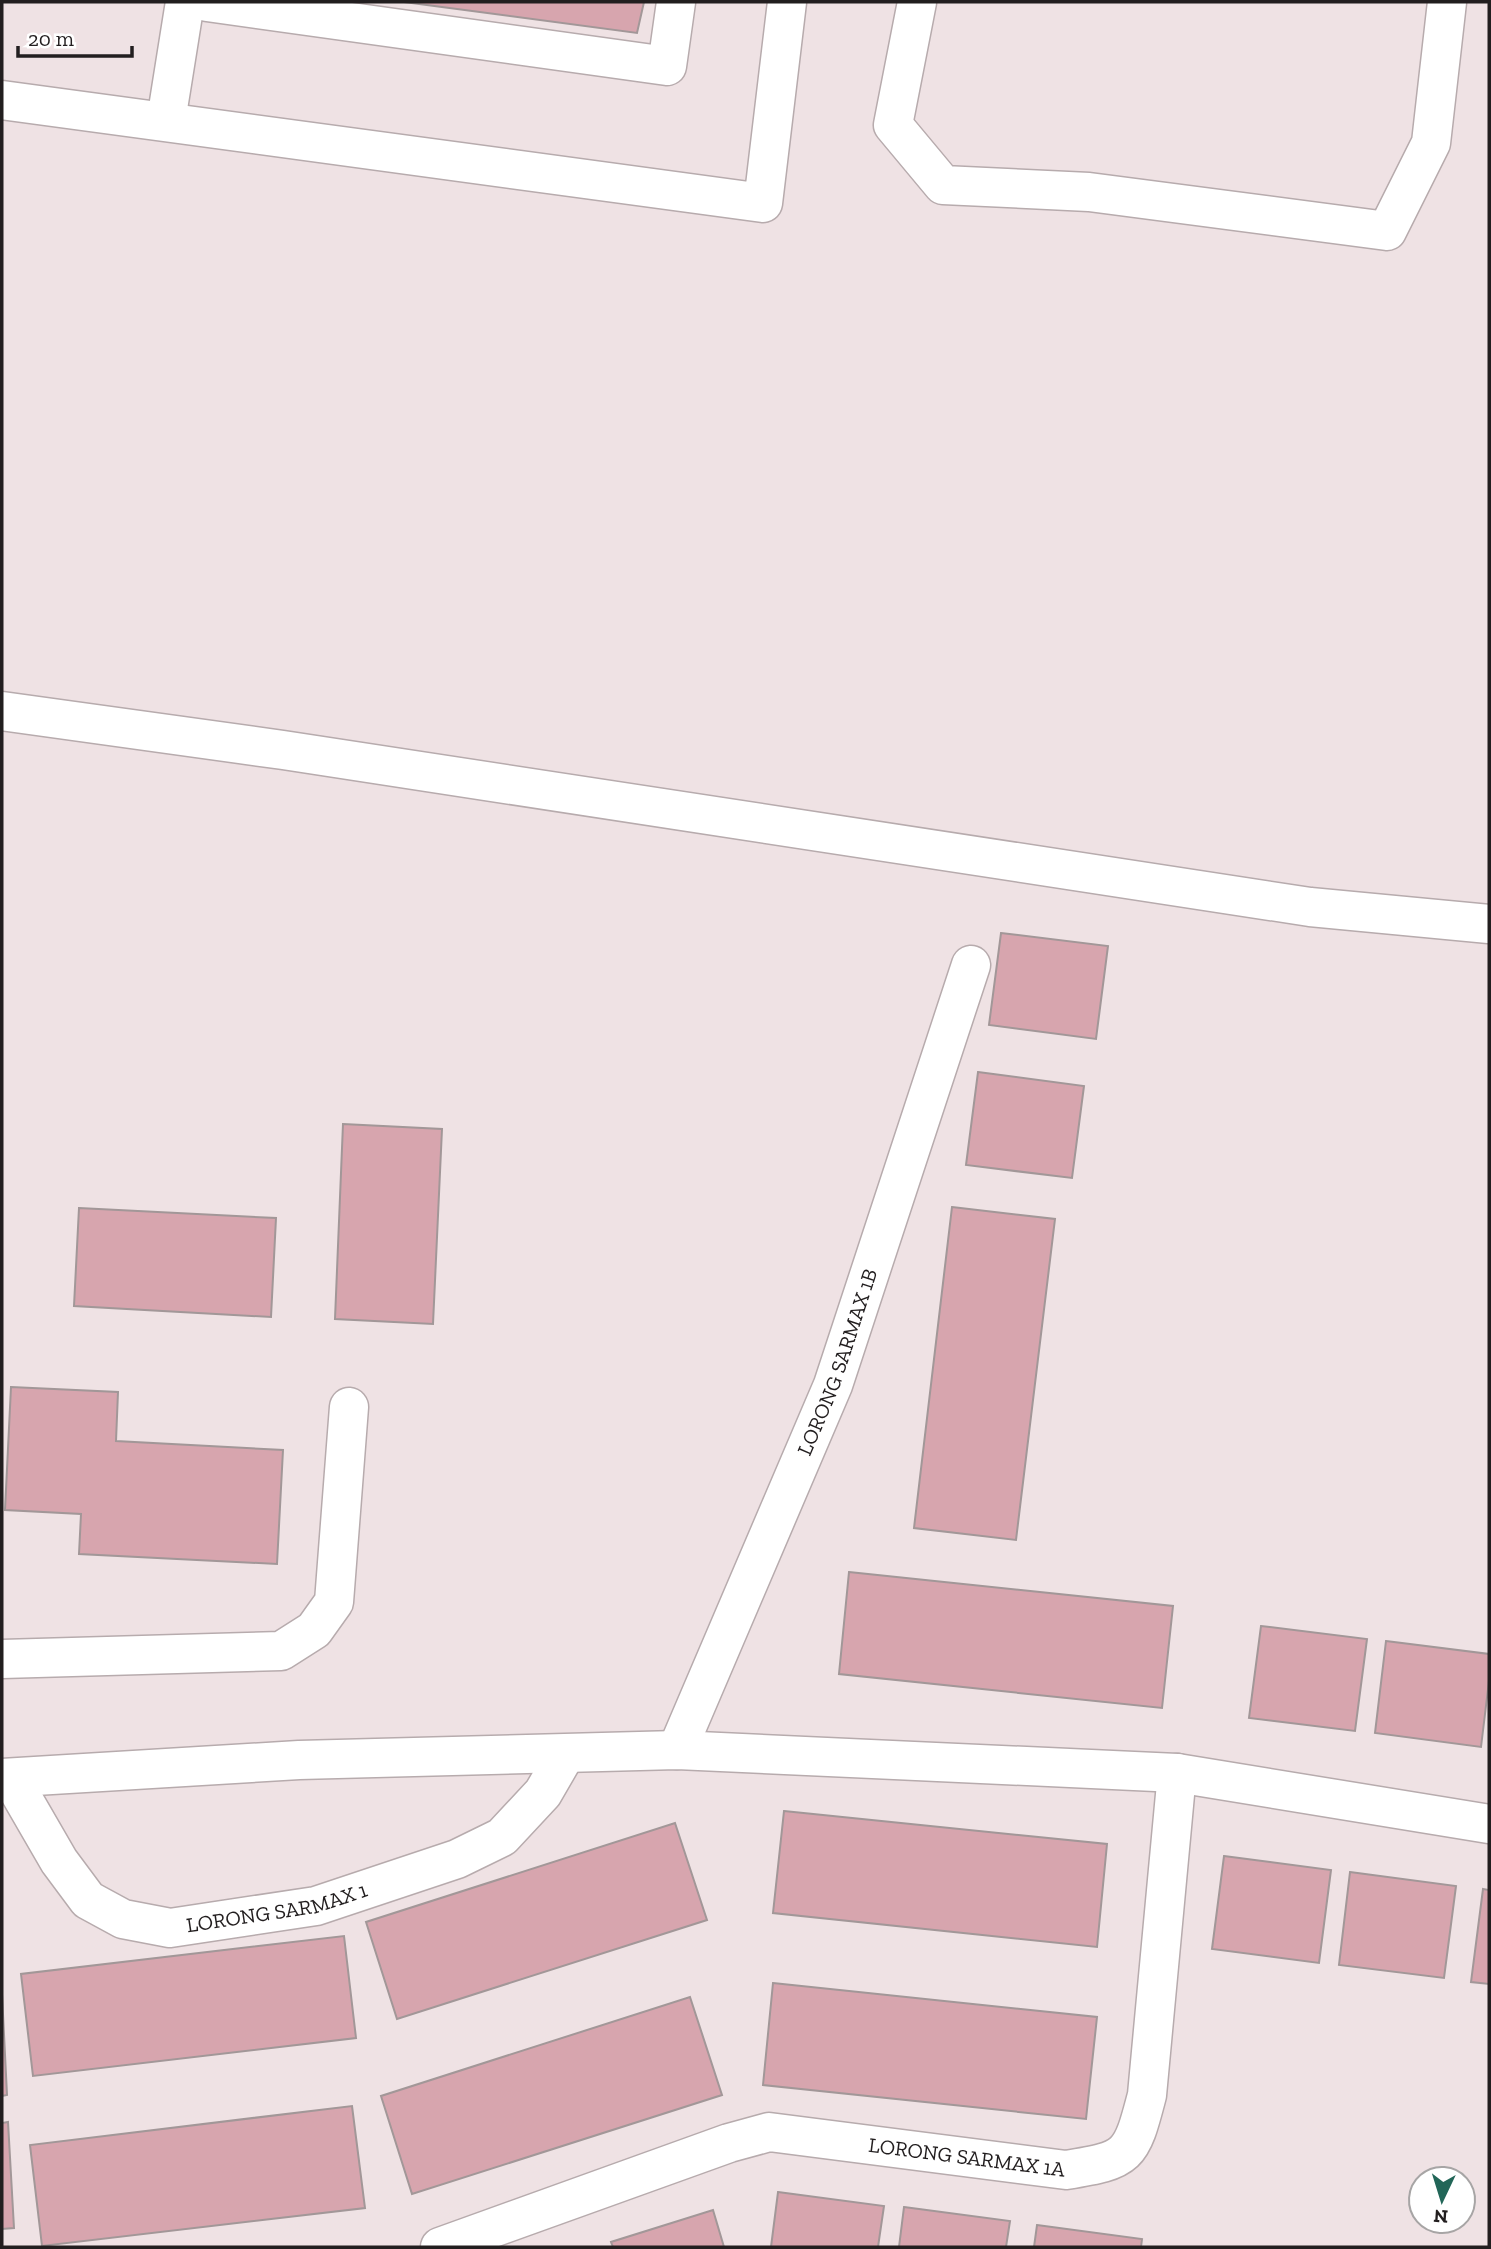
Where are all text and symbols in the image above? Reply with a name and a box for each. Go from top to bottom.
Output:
scale bar [18,14,131,58]
text: 20 m [28,26,74,51]
street label: LORONG SARMAX 1B [791,1265,882,1459]
street label: LORONG SARMAX 1 [185,1877,370,1937]
street label: LORONG SARMAX 1A [867,2132,1067,2182]
north arrow [1407,2165,1477,2235]
text: N [1433,2204,1449,2228]

